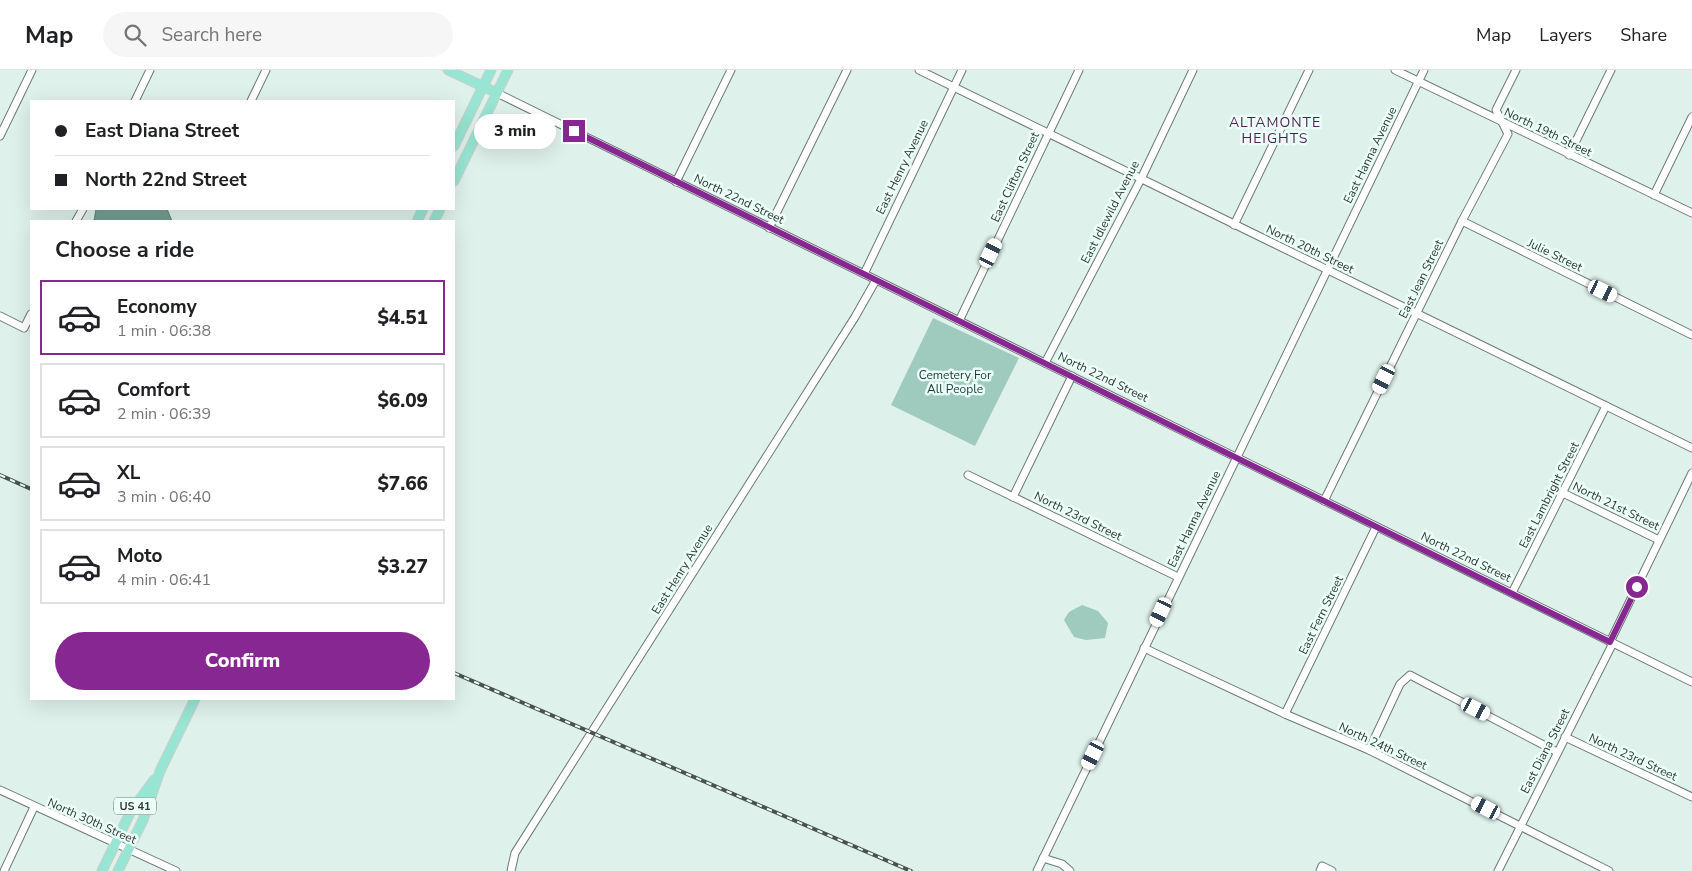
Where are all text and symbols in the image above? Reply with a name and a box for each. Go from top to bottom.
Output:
search box [103,12,453,57]
text: Map [25,19,73,51]
icon: search [121,21,149,49]
text: Search here [161,22,262,48]
text: Map [1476,23,1511,47]
text: Layers [1539,23,1592,47]
text: Share [1620,23,1667,47]
street label: East Hanna Avenue [1340,104,1400,206]
street label: North 19th Street [1502,104,1595,160]
district label: ALTAMONTE HEIGHTS [1229,113,1321,148]
callout: 3 min [474,114,556,148]
street label: East Henry Avenue [872,117,932,217]
text: East Diana Street [85,118,239,144]
text: 3 min [494,120,536,142]
route end [563,120,585,142]
street label: East Clifton Street [987,129,1043,225]
street label: East Idlewild Avenue [1077,158,1143,266]
text: North 22nd Street [85,167,246,193]
street label: North 22nd Street [691,170,787,228]
street label: North 20th Street [1264,221,1357,277]
street label: Julie Street [1524,234,1586,276]
text: Choose a ride [55,235,194,265]
car [977,236,1004,270]
street label: East Jean Street [1395,236,1447,321]
car [1586,278,1619,304]
text: Economy [117,294,197,320]
icon: car [57,295,102,340]
text: $4.51 [377,305,428,331]
text: 1 min · 06:38 [117,320,211,342]
street label: North 22nd Street [1055,348,1151,406]
car [1370,362,1397,396]
park label: Cemetery For All People [919,367,992,397]
text: Comfort [117,377,190,403]
icon: car [57,378,102,423]
text: $6.09 [377,388,428,414]
text: 2 min · 06:39 [117,403,211,425]
street label: East Lambright Street [1515,438,1583,551]
text: XL [117,460,140,486]
icon: car [57,461,102,506]
street label: East Hanna Avenue [1164,468,1224,570]
text: $7.66 [377,471,428,497]
street label: North 21st Street [1570,478,1663,534]
text: 3 min · 06:40 [117,486,211,508]
street label: North 23rd Street [1031,488,1125,545]
street label: East Henry Avenue [648,521,716,617]
street label: North 22nd Street [1418,528,1514,586]
text: Moto [117,543,163,569]
icon: car [57,544,102,589]
text: $3.27 [377,554,428,580]
text: 4 min · 06:41 [117,569,211,591]
street label: East Fern Street [1295,572,1347,657]
route start [1626,576,1648,598]
car [1147,595,1174,629]
button: Confirm [55,632,430,690]
car [1459,696,1492,722]
street label: East Diana Street [1517,705,1574,796]
street label: North 24th Street [1336,719,1430,774]
street label: North 23rd Street [1586,730,1680,785]
car [1079,738,1106,772]
street label: North 30th Street [45,794,140,848]
car [1469,795,1502,821]
road number: US 41 [114,798,156,814]

